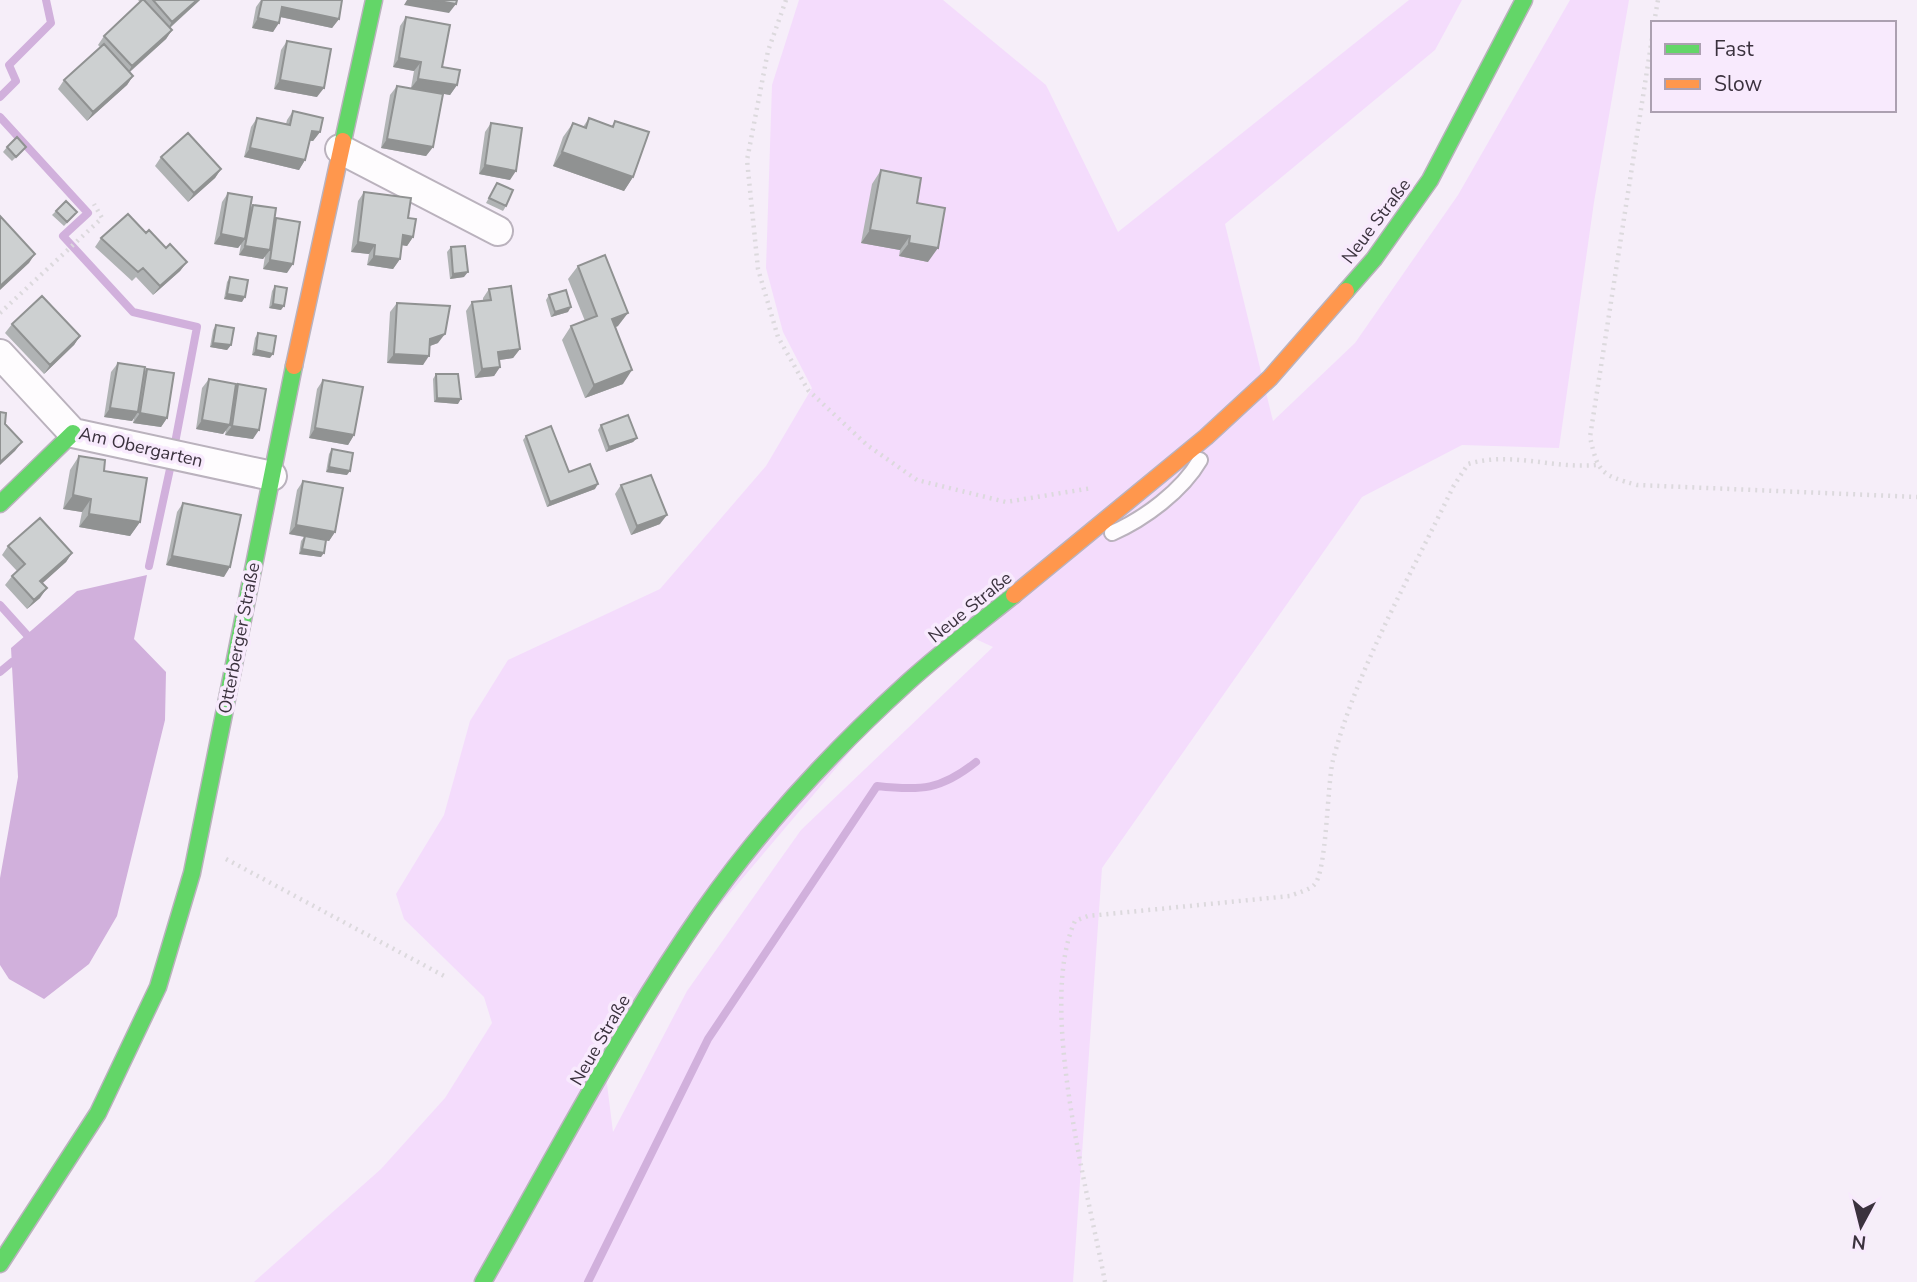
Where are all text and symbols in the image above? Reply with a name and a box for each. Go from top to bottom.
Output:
legend [1651,21,1896,112]
text: Fast [1714,35,1754,63]
text: Slow [1714,70,1763,98]
street label: Neue Straße [1336,173,1416,269]
street label: Am Obergarten [77,421,205,473]
street label: Otterberger Straße [213,560,265,716]
street label: Neue Straße [923,566,1017,648]
street label: Neue Straße [564,990,636,1090]
north arrow [1826,1191,1896,1261]
text: N [1850,1228,1868,1256]

